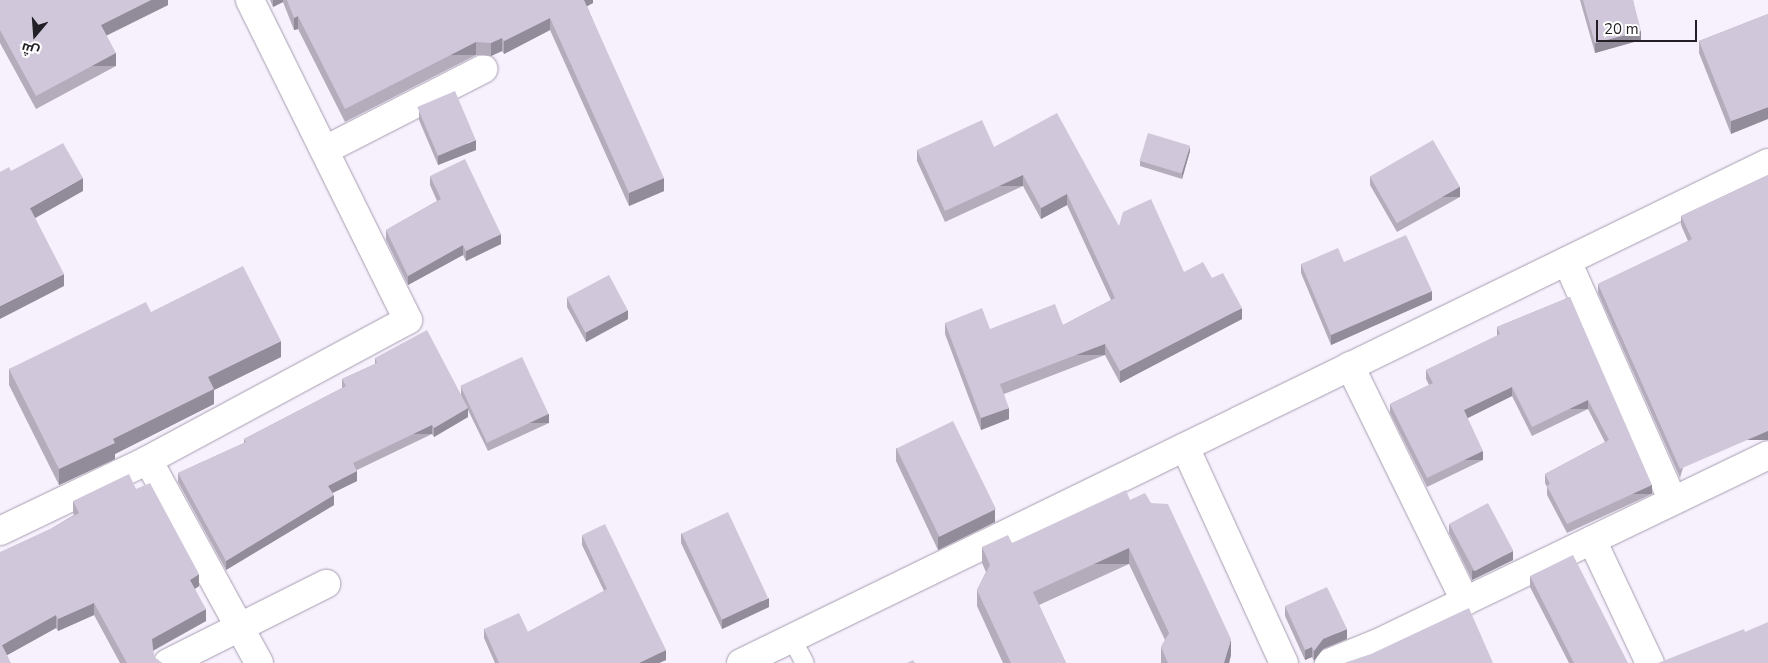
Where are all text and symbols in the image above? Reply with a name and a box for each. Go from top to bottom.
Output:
north arrow [10,10,60,60]
scale bar [1598,10,1699,42]
text: 20 m [1604,19,1639,39]
text: ش [19,38,42,62]

